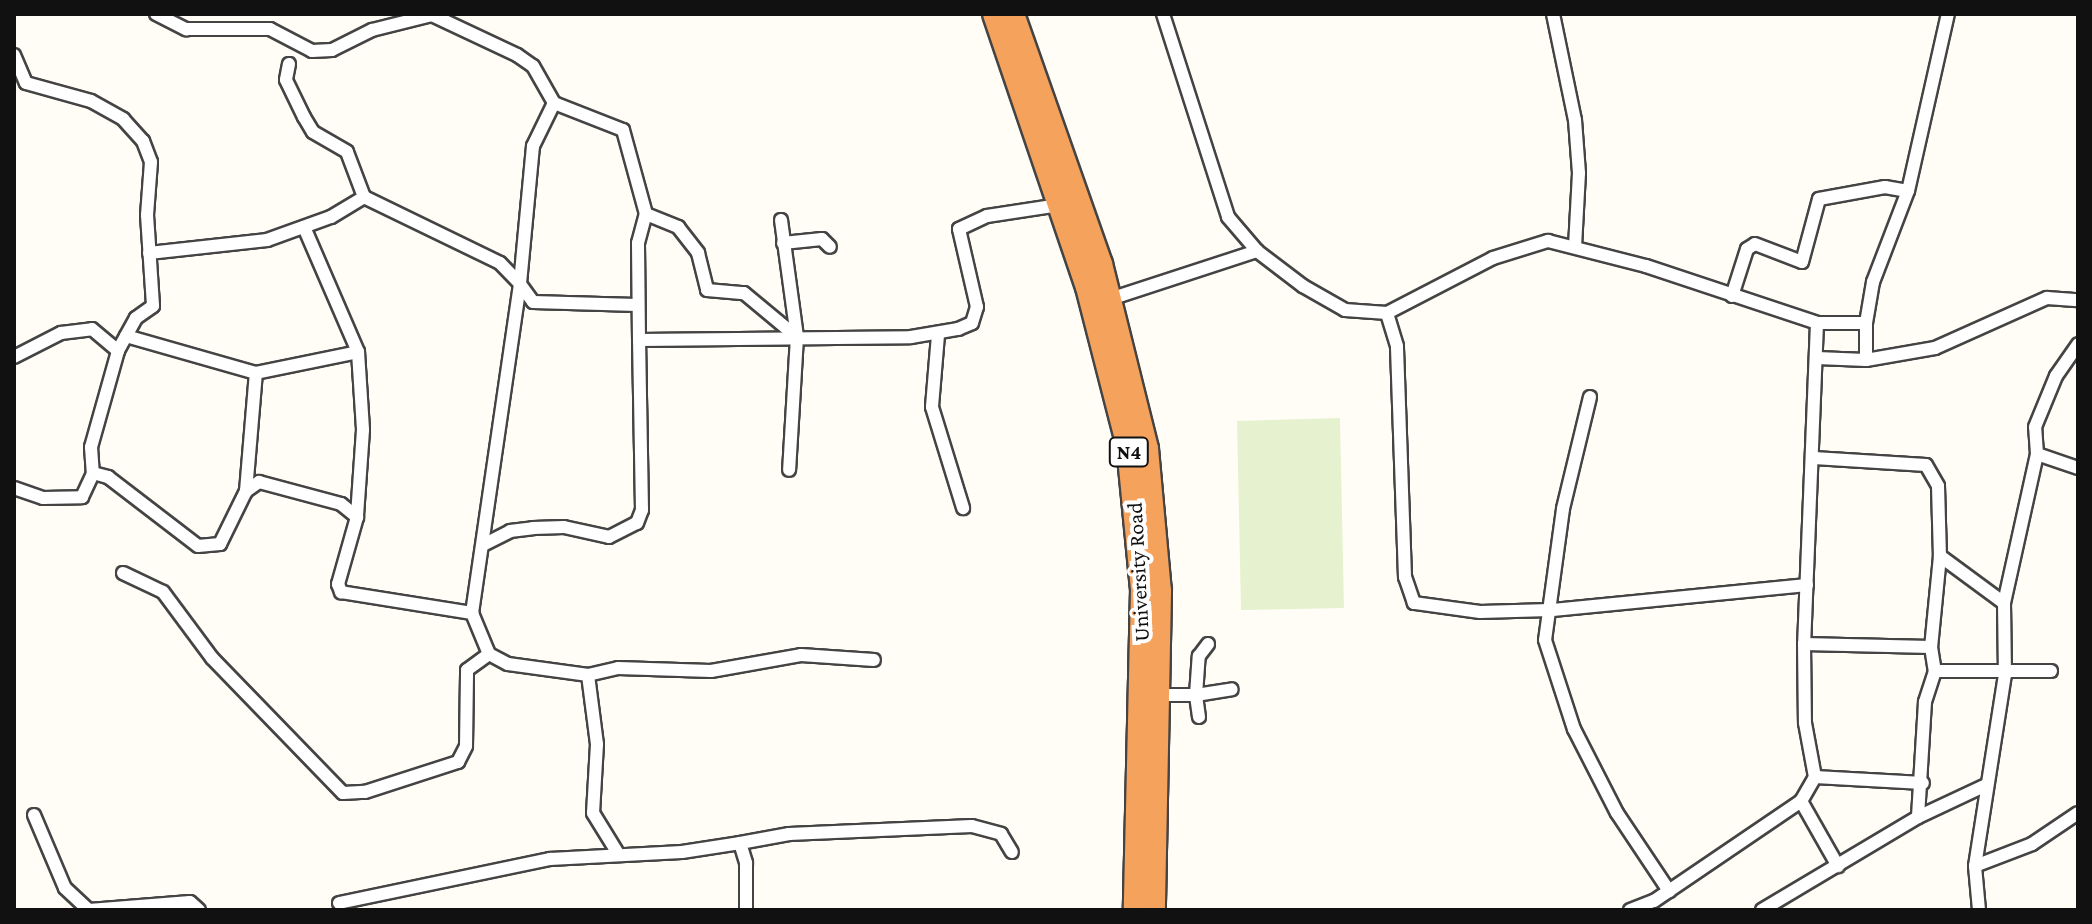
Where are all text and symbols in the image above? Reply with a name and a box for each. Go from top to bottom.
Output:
road number: N4 [1107,436,1151,468]
street label: University Road [1121,502,1155,642]

